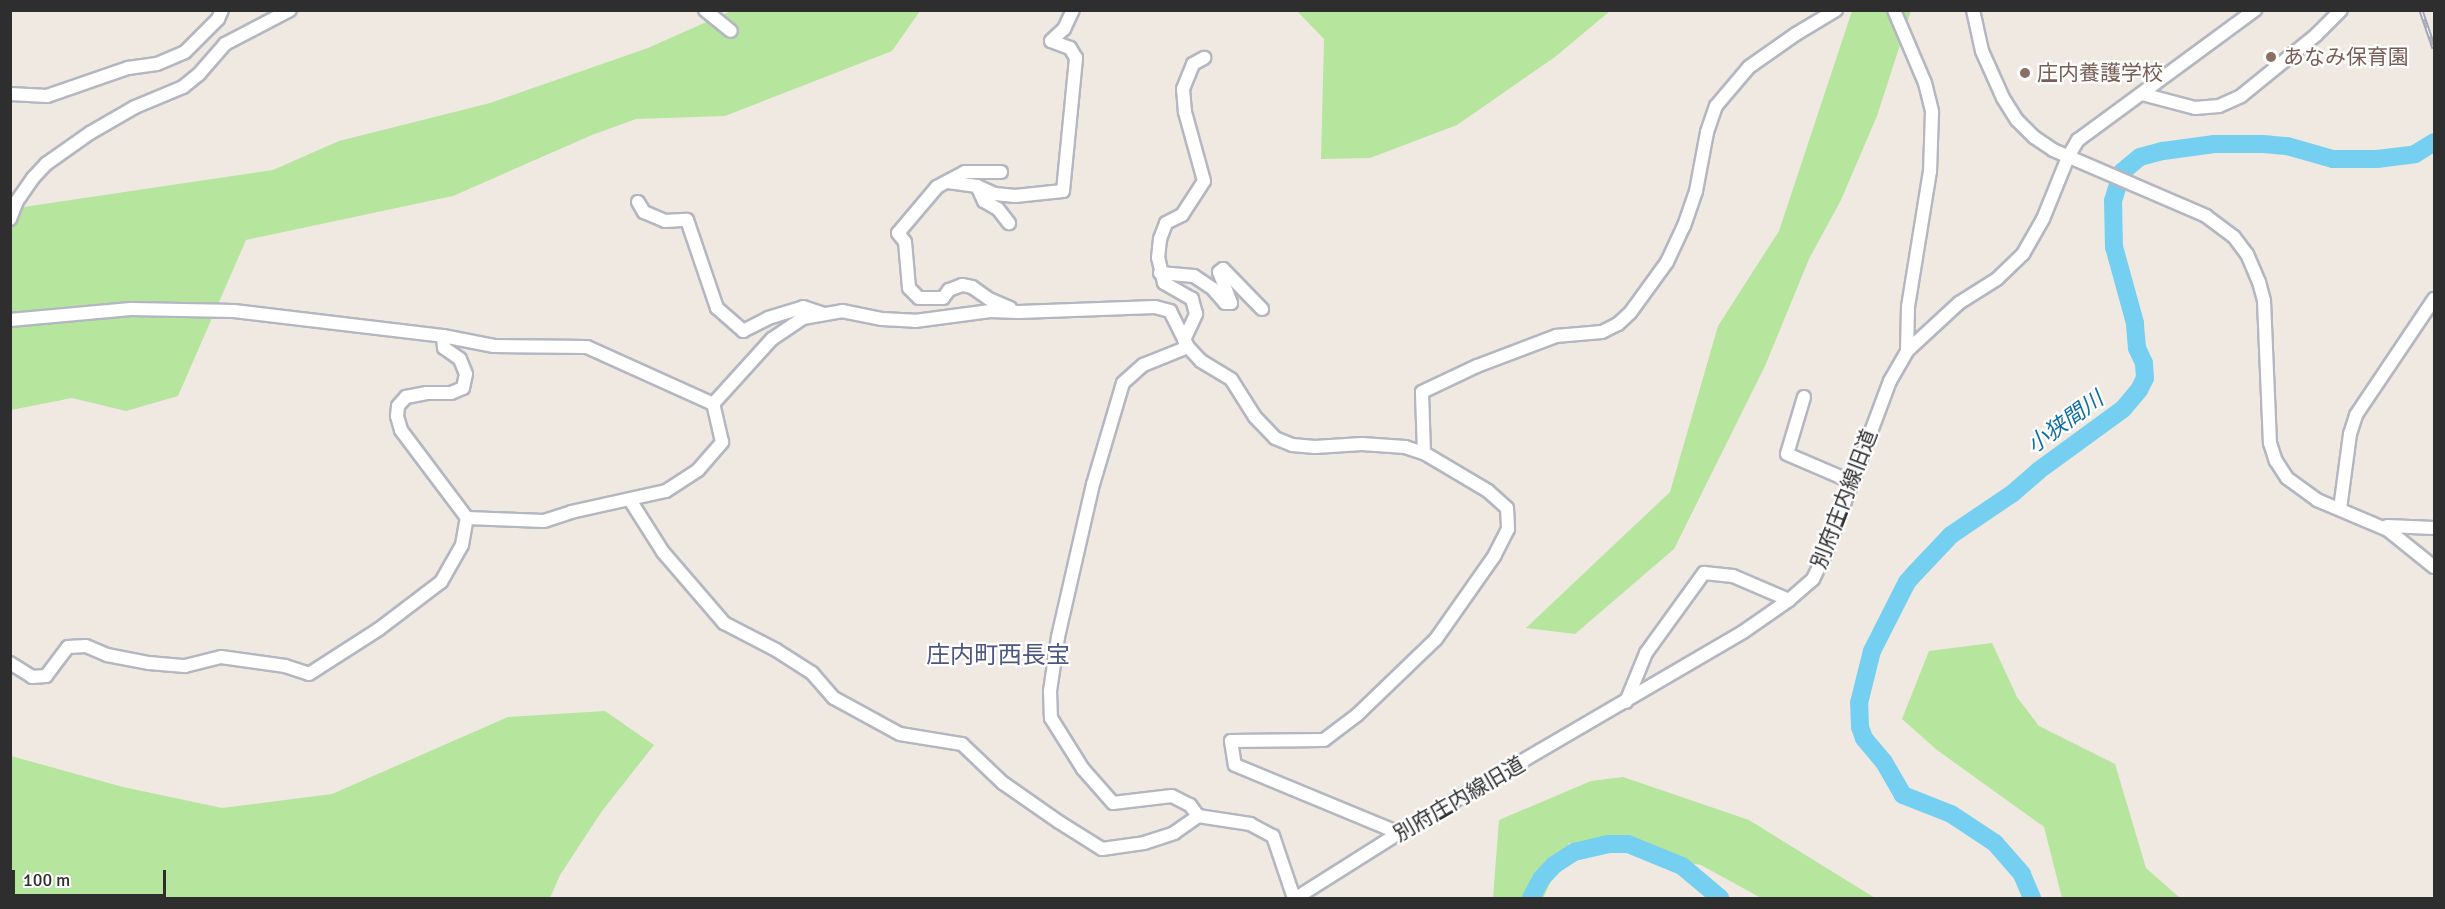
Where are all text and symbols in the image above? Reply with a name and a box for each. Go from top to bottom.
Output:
place label: あなみ保育園 [2283,44,2409,70]
marker: あなみ保育園 [2264,50,2278,64]
place label: 庄内養護学校 [2037,60,2163,86]
marker: 庄内養護学校 [2018,66,2032,80]
water label: 小狭間川 [2022,385,2108,459]
street label: 別府庄内線旧道 [1806,426,1882,572]
district label: 庄内町西長宝 [926,642,1070,670]
street label: 別府庄内線旧道 [1389,751,1529,847]
scale bar [15,858,170,896]
text: 100 m [23,869,70,891]

